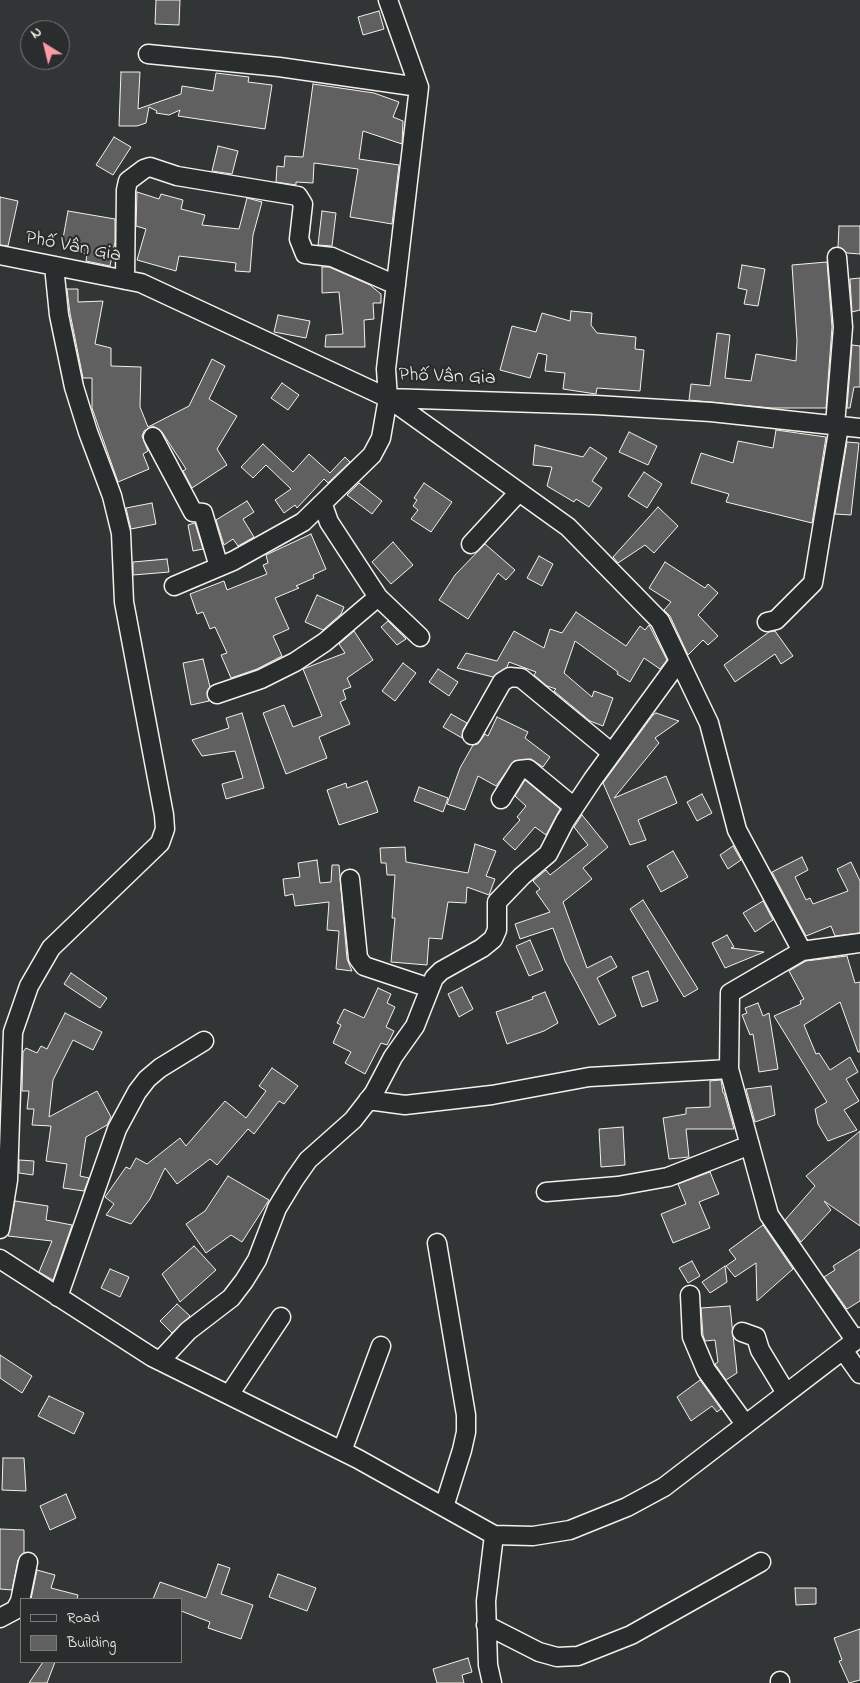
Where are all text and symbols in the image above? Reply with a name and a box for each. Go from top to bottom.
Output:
north arrow [20,20,70,70]
text: N [26,22,46,45]
street label: Phố Vân Gia [23,227,123,269]
street label: Phố Vân Gia [398,364,496,392]
legend [20,1598,182,1663]
text: Road [67,1607,100,1629]
text: Building [67,1632,116,1654]

